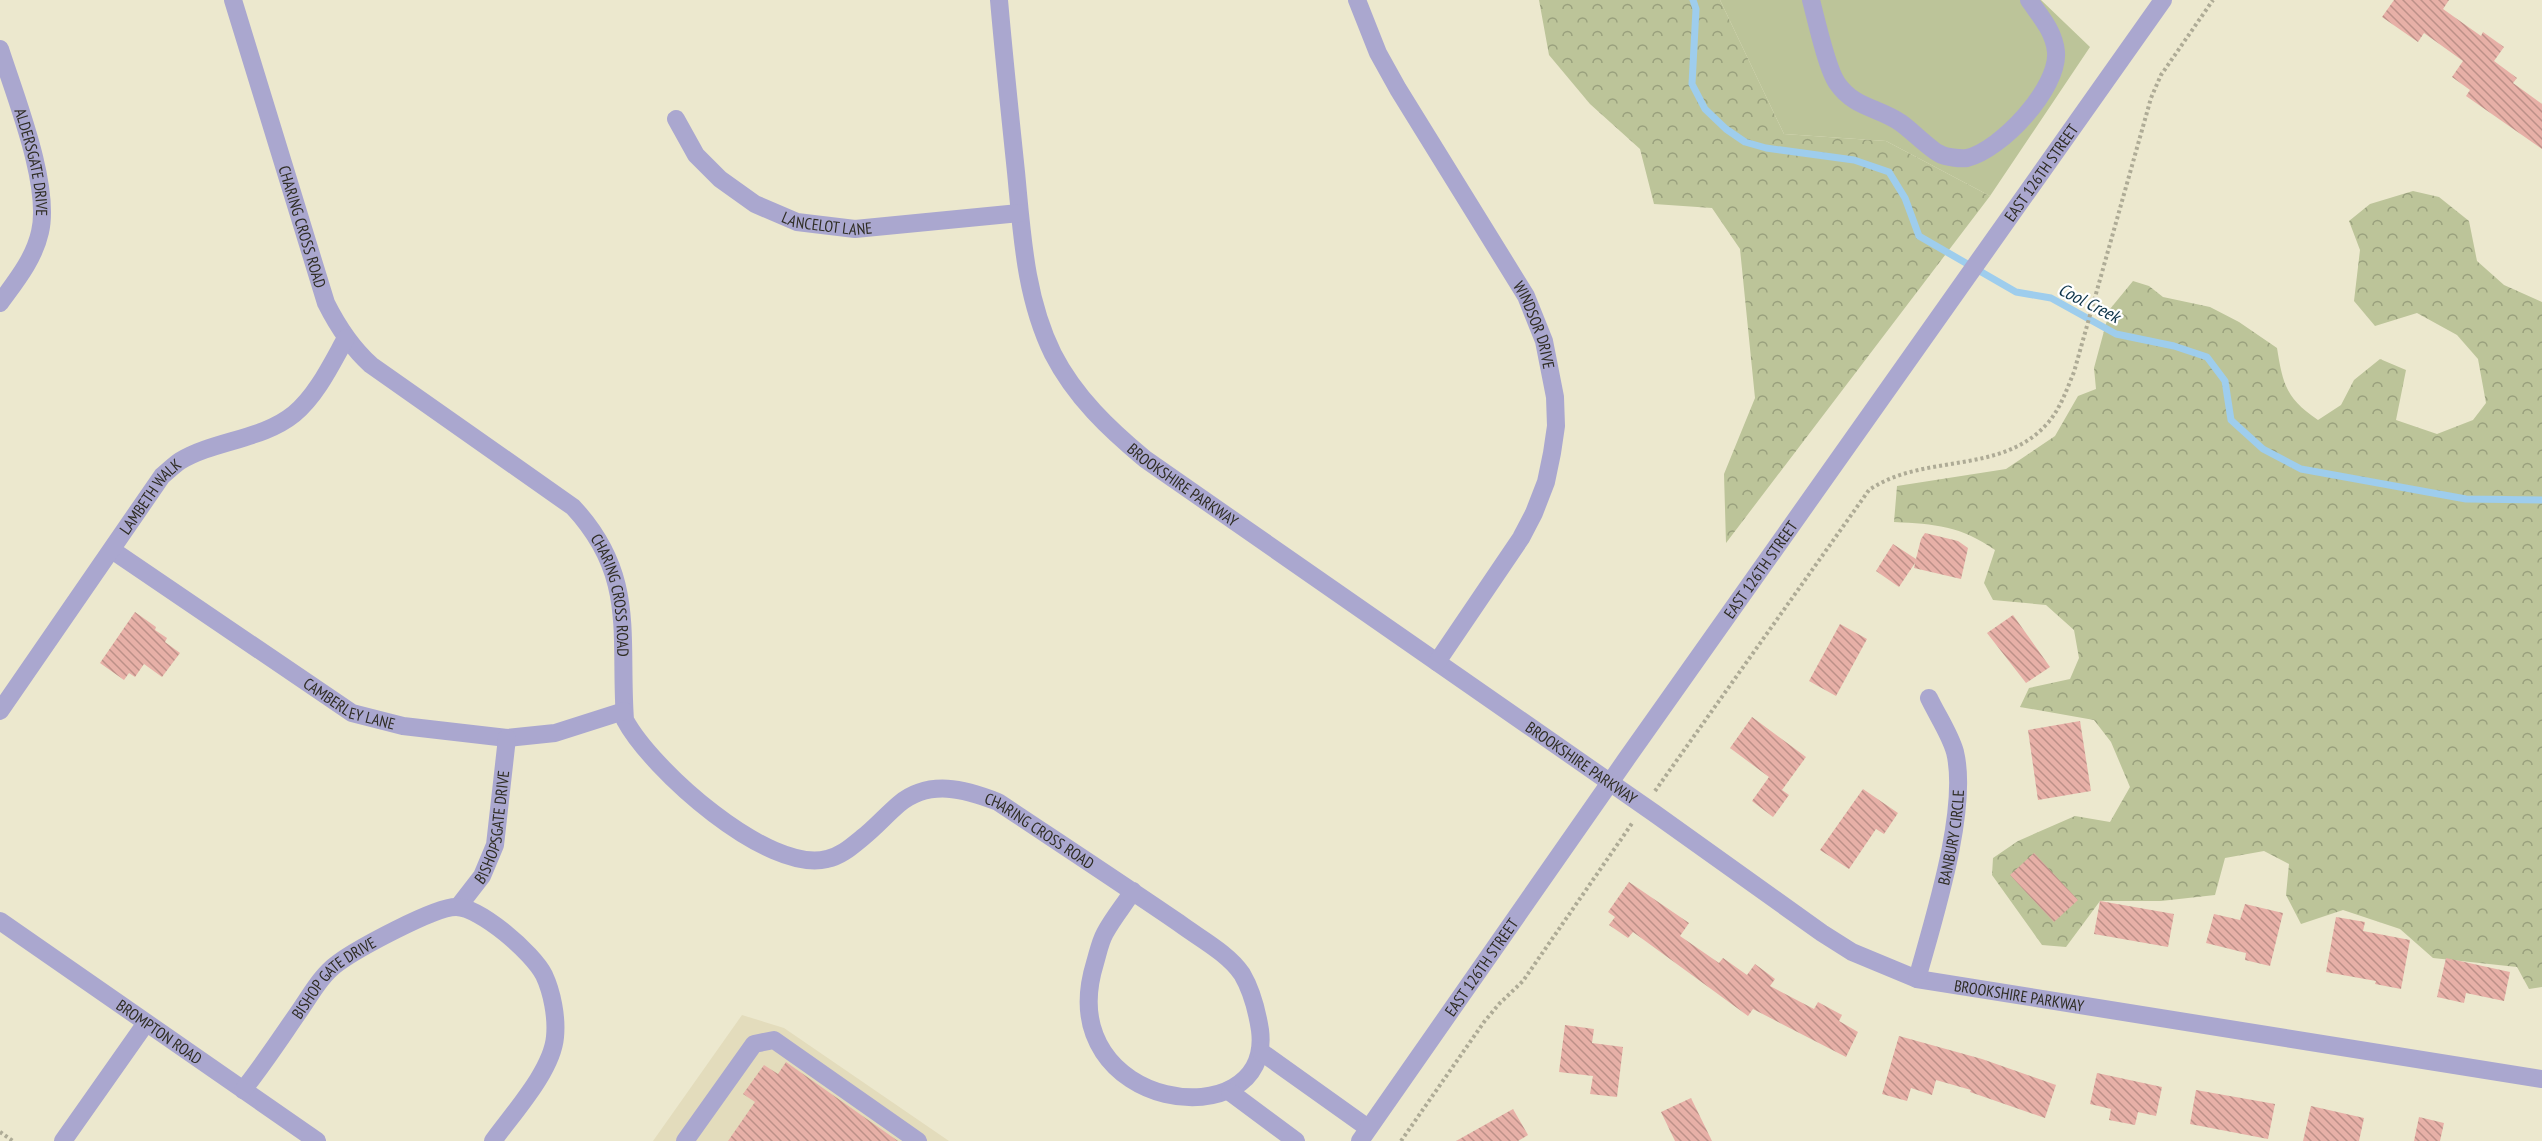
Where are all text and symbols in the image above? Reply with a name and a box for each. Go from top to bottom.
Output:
street label: ALDERSGATE DRIVE [11,106,52,216]
street label: EAST 126TH STREET [2000,120,2082,225]
street label: CHARING CROSS ROAD [274,163,331,290]
street label: LANCELOT LANE [779,207,873,239]
street label: WINDSOR DRIVE [1509,277,1559,371]
water label: Cool Creek [2055,277,2126,329]
street label: BROOKSHIRE PARKWAY [1123,439,1243,531]
street label: LAMBETH WALK [115,454,185,538]
street label: EAST 126TH STREET [1719,517,1802,622]
street label: CHARING CROSS ROAD [587,530,633,657]
street label: CAMBERLEY LANE [300,673,397,734]
street label: BROOKSHIRE PARKWAY [1522,717,1642,809]
street label: BISHOPSGATE DRIVE [470,769,513,888]
street label: CHARING CROSS ROAD [982,788,1098,873]
street label: BANBURY CIRCLE [1933,789,1968,887]
street label: EAST 126TH STREET [1440,914,1522,1020]
street label: BISHOP GATE DRIVE [287,932,379,1022]
street label: BROOKSHIRE PARKWAY [1953,975,2086,1016]
street label: BROMPTON ROAD [113,995,206,1068]

